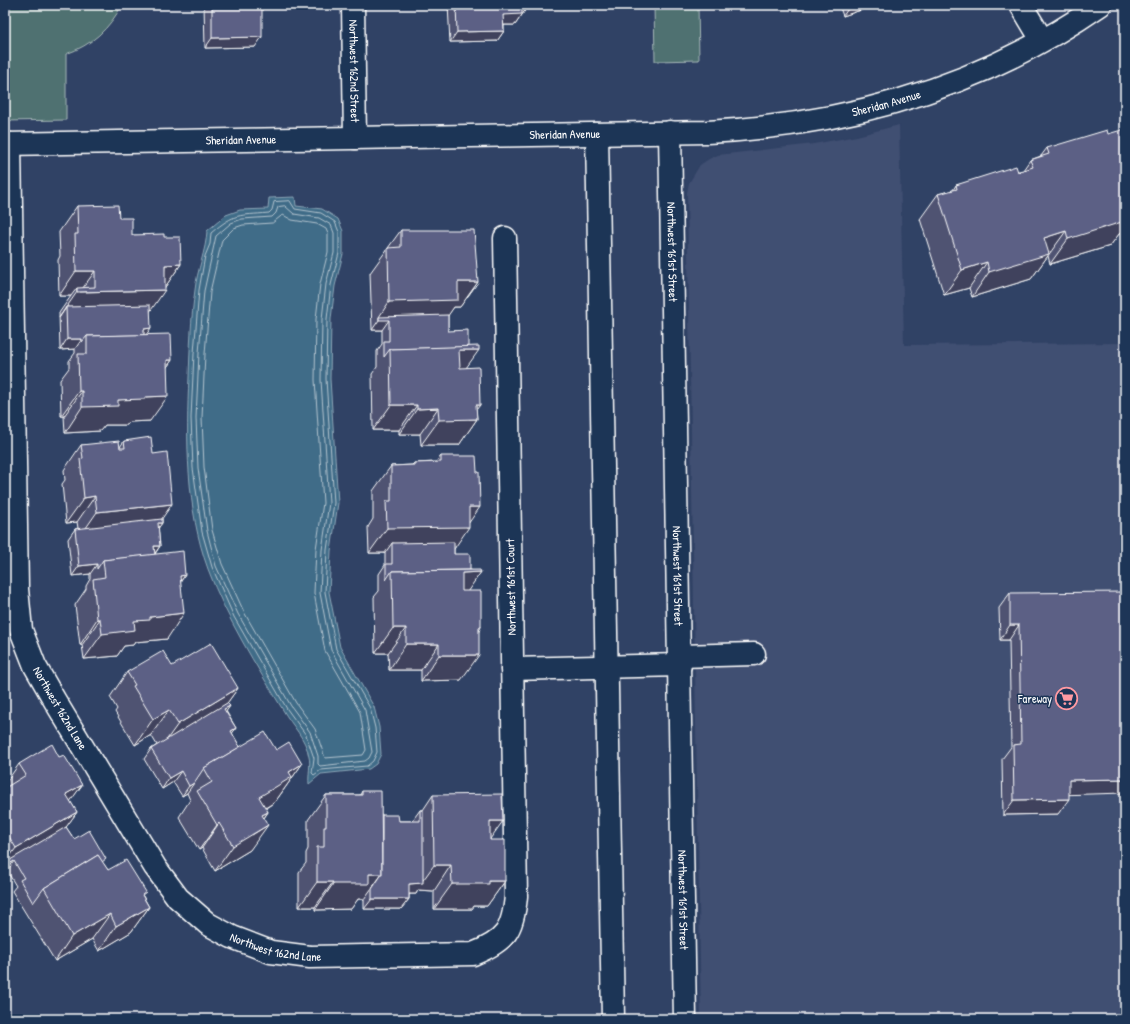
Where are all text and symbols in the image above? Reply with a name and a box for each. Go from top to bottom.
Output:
street label: Northwest 162nd Street [345,20,364,123]
street label: Sheridan Avenue [850,85,923,120]
street label: Sheridan Avenue [529,125,601,143]
street label: Sheridan Avenue [205,130,277,149]
street label: Northwest 161st Street [663,202,682,303]
street label: Northwest 161st Street [669,526,687,627]
street label: Northwest 161st Court [501,538,520,636]
street label: Northwest 162nd Lane [29,663,92,753]
supermarket icon: Fareway [1054,686,1080,712]
place label: Fareway [1017,690,1052,707]
street label: Northwest 161st Street [674,850,693,951]
street label: Northwest 162nd Lane [228,928,322,965]

